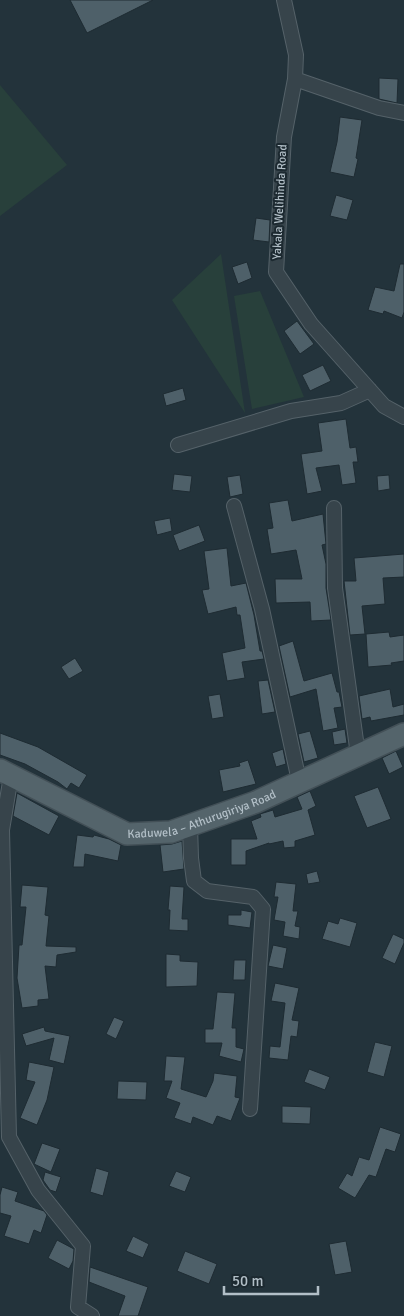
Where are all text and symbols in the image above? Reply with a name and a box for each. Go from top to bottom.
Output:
street label: Yakala Welihinda Road [269,144,291,260]
street label: Kaduwela – Athurugiriya Road [127,786,278,841]
scale bar [224,1264,318,1296]
text: 50 m [232,1272,263,1290]

